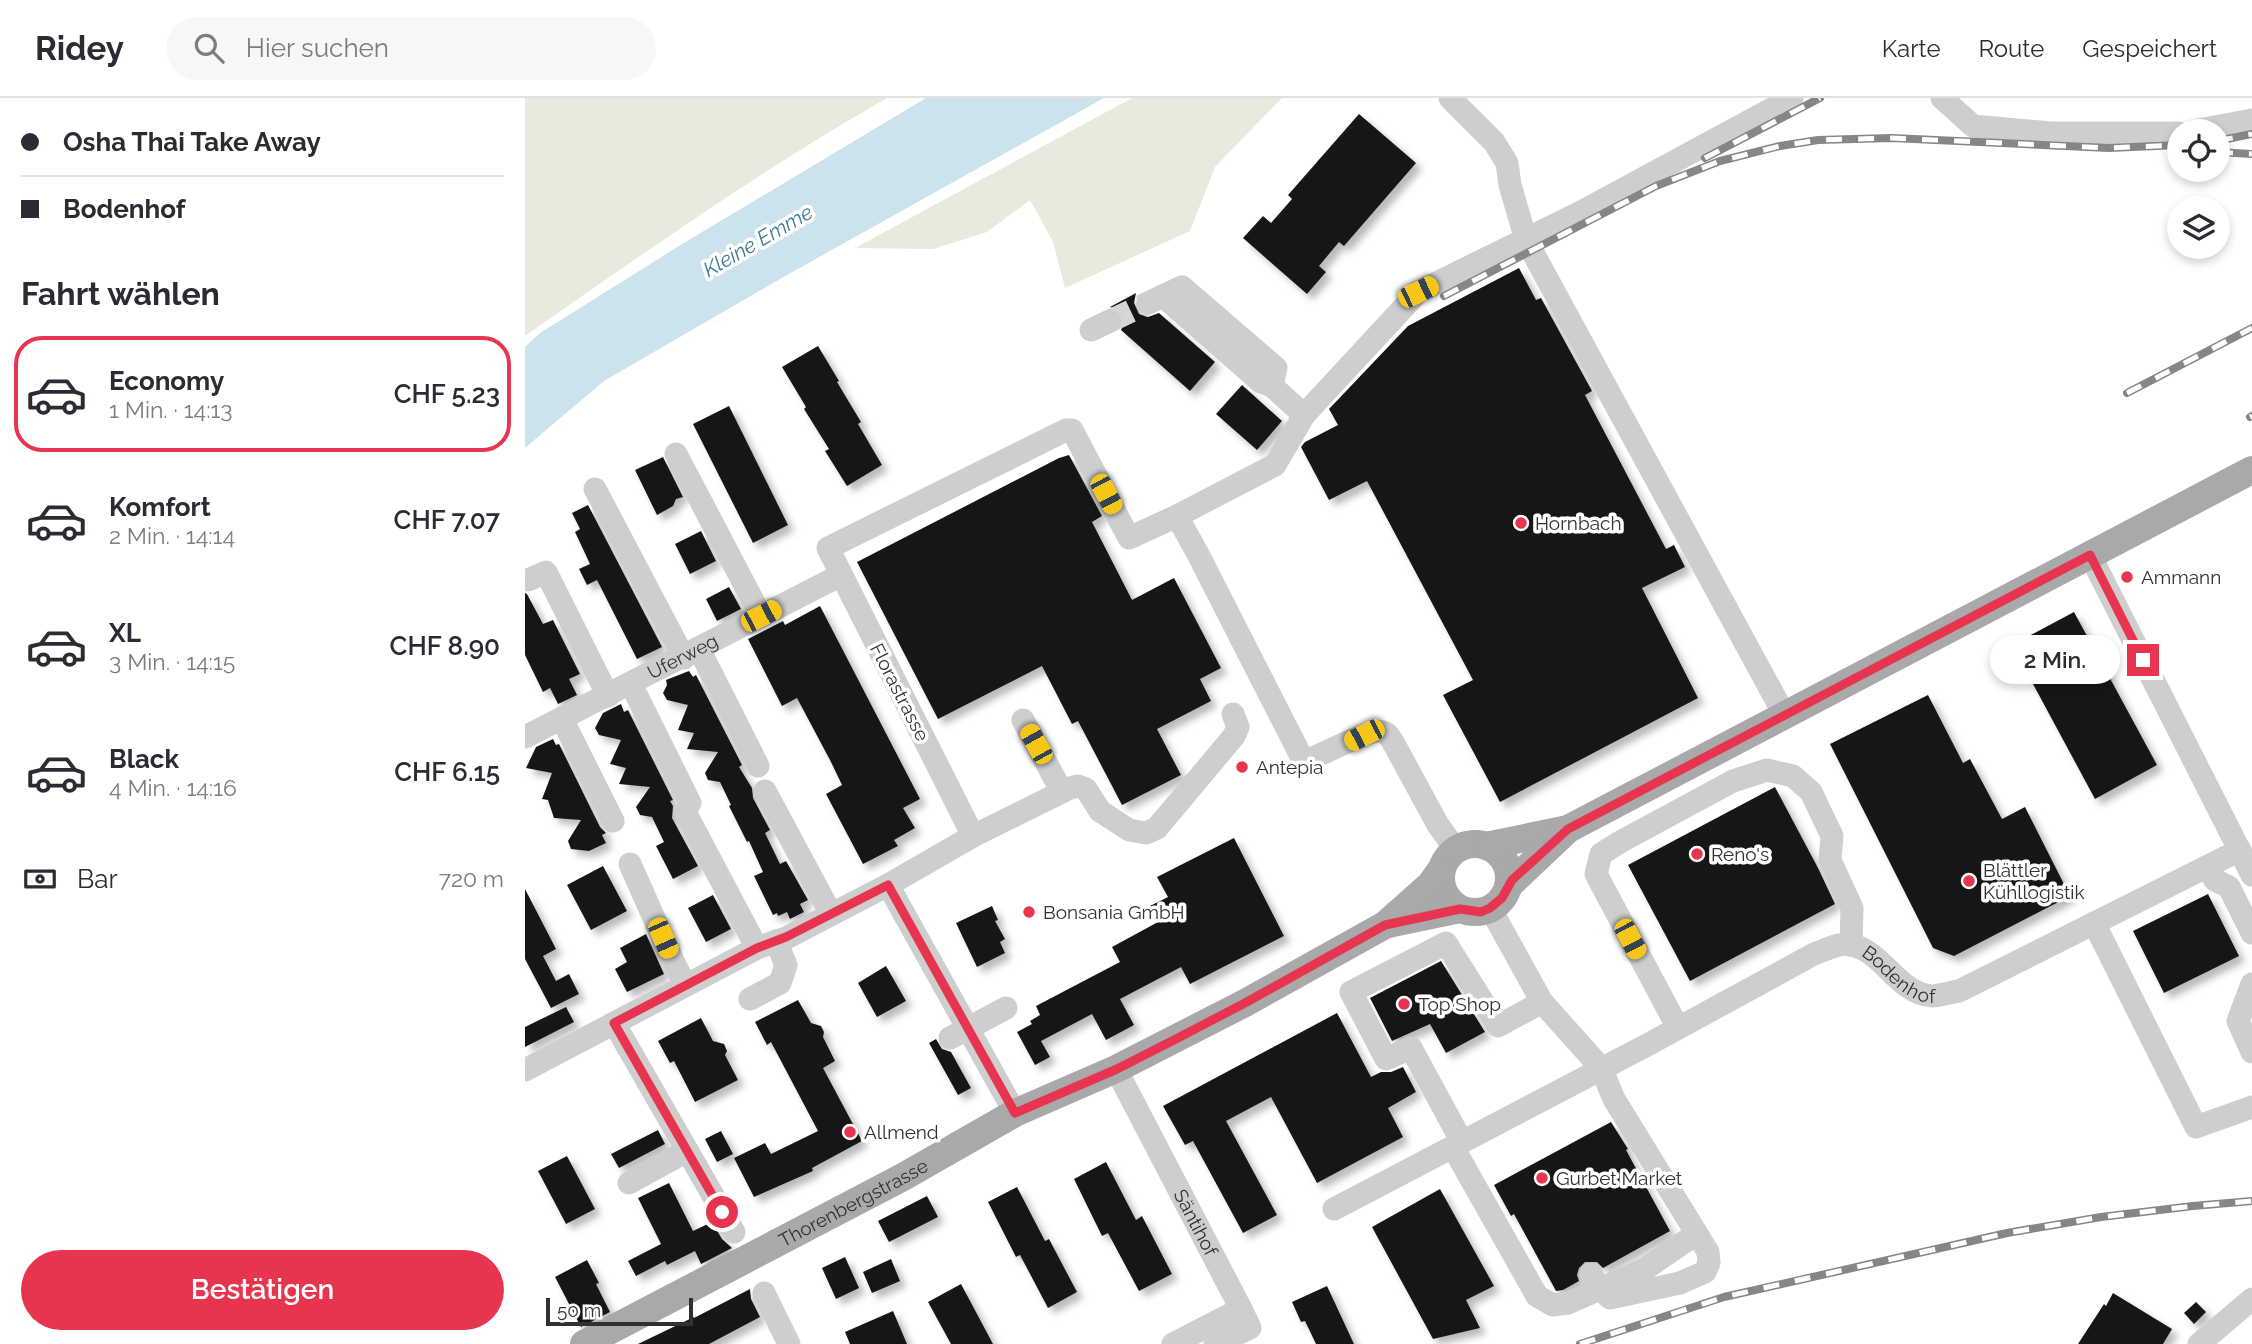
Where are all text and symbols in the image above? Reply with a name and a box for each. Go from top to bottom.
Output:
search box [166,17,656,80]
text: Ridey [35,29,124,68]
icon: search [190,29,228,67]
text: Hier suchen [246,33,389,63]
text: Karte [1882,34,1941,63]
text: Route [1979,34,2044,63]
text: Gespeichert [2082,34,2217,63]
map controls [2167,119,2230,259]
button: locate [2167,119,2230,182]
text: Osha Thai Take Away [63,127,321,157]
text: Bodenhof [63,194,185,224]
button: layers [2167,196,2230,259]
water label: Kleine Emme [698,199,817,282]
car [1395,273,1442,311]
text: Fahrt wählen [21,275,220,312]
icon: car [25,363,88,426]
text: Economy [109,366,224,396]
text: CHF 5.23 [394,379,500,409]
text: 1 Min. · 14:13 [109,396,233,423]
car [1087,471,1126,517]
icon: car [25,489,88,552]
text: Komfort [109,492,211,522]
text: CHF 7.07 [394,505,500,535]
place label: Hornbach [1535,512,1622,534]
marker: Hornbach [1513,515,1529,531]
text: 2 Min. · 14:14 [109,522,235,549]
place label: Ammann [2141,566,2221,588]
marker: Ammann [2119,569,2135,585]
car [738,597,785,635]
icon: car [25,615,88,678]
text: XL [109,618,141,648]
street label: Uferweg [644,629,721,683]
text: CHF 8.90 [390,631,500,661]
callout: 2 Min. [1989,636,2119,684]
street label: Florastrasse [866,639,934,745]
route end [2127,644,2159,676]
text: 2 Min. [2024,646,2086,673]
text: 3 Min. · 14:15 [109,648,235,675]
car [1341,716,1388,754]
car [1017,721,1056,767]
icon: car [25,741,88,804]
text: Black [109,744,179,774]
place label: Antepia [1256,756,1323,778]
text: CHF 6.15 [394,757,500,787]
marker: Antepia [1234,759,1250,775]
text: 4 Min. · 14:16 [109,774,237,801]
place label: Reno's [1711,843,1769,865]
marker: Reno's [1689,846,1705,862]
place label: Blättler Kühllogistik [1983,859,2085,903]
icon: cash [21,860,59,898]
text: Bar [77,864,118,894]
text: 720 m [439,865,504,892]
marker: Blättler Kühllogistik [1961,873,1977,889]
place label: Bonsania GmbH [1043,901,1185,923]
marker: Bonsania GmbH [1021,904,1037,920]
car [645,915,682,961]
car [1611,916,1650,962]
street label: Bodenhof [1858,941,1936,1007]
place label: Top Shop [1418,993,1501,1015]
marker: Top Shop [1396,996,1412,1012]
place label: Allmend [864,1121,939,1143]
marker: Allmend [842,1124,858,1140]
street label: Thorenbergstrasse [775,1154,932,1251]
place label: Gurbet Market [1556,1167,1683,1189]
marker: Gurbet Market [1534,1170,1550,1186]
street label: Säntihof [1170,1185,1223,1260]
route start [706,1196,738,1228]
button: Bestätigen [21,1250,504,1330]
scale bar [546,1295,693,1327]
text: 50 m [557,1299,601,1321]

